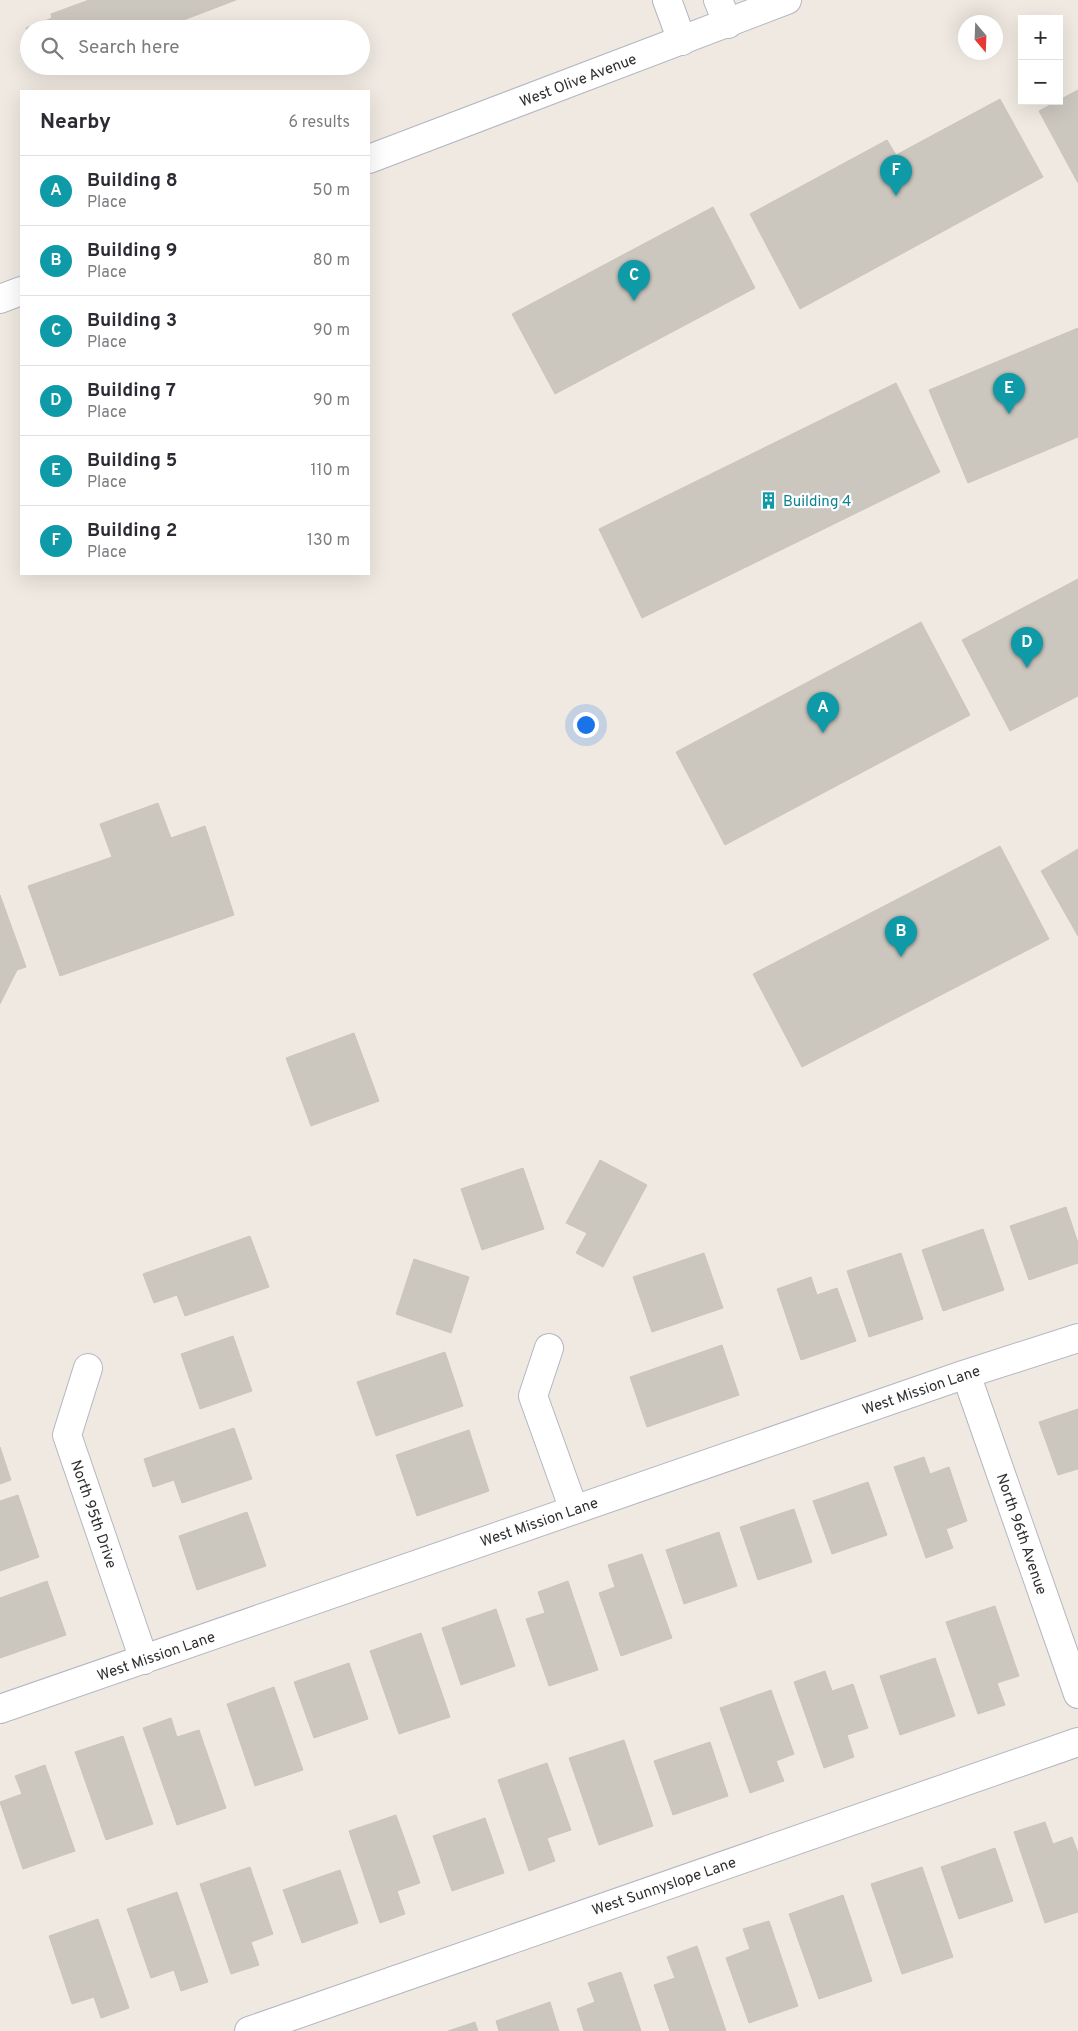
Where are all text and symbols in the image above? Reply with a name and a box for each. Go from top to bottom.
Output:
north arrow [958,15,1003,60]
map controls [1018,15,1063,105]
button: + [1018,15,1063,60]
search box [20,20,370,75]
icon: search [38,34,66,62]
text: Search here [78,36,180,60]
street label: West Olive Avenue [517,50,640,112]
button: − [1018,60,1063,105]
text: Nearby [40,109,111,136]
text: 6 results [288,113,350,133]
pin: F [880,155,912,196]
text: Building 8 [87,169,178,193]
text: A [50,181,62,201]
text: 50 m [313,181,350,201]
text: Place [87,193,127,213]
text: Building 9 [87,239,177,263]
text: B [50,251,62,271]
text: 80 m [313,251,350,271]
pin: C [618,260,650,301]
text: Place [87,263,127,283]
text: Building 3 [87,309,177,333]
text: C [51,321,61,341]
text: 90 m [313,321,350,341]
text: Place [87,333,127,353]
pin: E [993,373,1025,414]
text: Building 7 [87,379,176,403]
text: D [50,391,62,411]
text: 90 m [313,391,350,411]
text: Place [87,403,127,423]
text: Building 5 [87,449,177,473]
text: E [51,461,61,481]
text: 110 m [310,461,350,481]
text: Place [87,473,127,493]
building icon: Building 4 [759,491,779,511]
place label: Building 4 [783,493,851,512]
text: Building 2 [87,519,177,543]
text: F [51,531,61,551]
text: 130 m [307,531,350,551]
text: Place [87,543,127,563]
pin: D [1011,627,1043,668]
pin: A [807,692,839,733]
your location [573,712,599,738]
pin: B [885,916,917,957]
street label: West Mission Lane [860,1362,983,1421]
street label: North 95th Drive [65,1458,120,1571]
street label: North 96th Avenue [991,1471,1050,1598]
street label: West Mission Lane [478,1494,601,1553]
street label: West Mission Lane [95,1628,218,1687]
street label: West Sunnyslope Lane [590,1854,739,1921]

